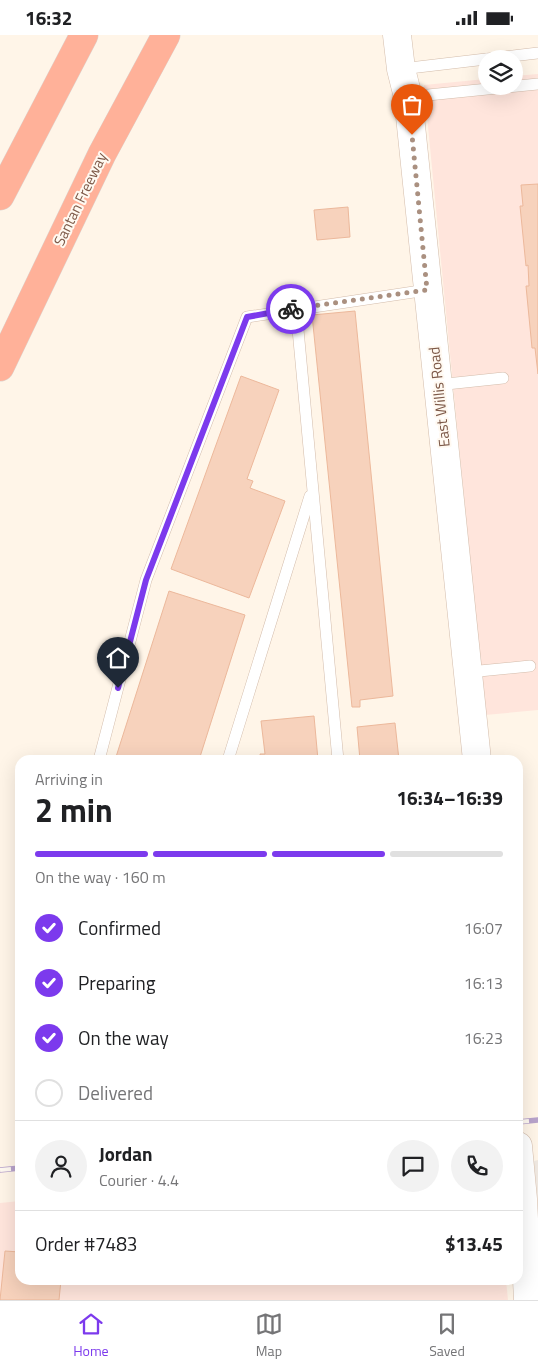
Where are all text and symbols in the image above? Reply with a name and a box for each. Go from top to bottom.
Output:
text: 16:32 [25,3,72,32]
map controls [478,50,523,95]
button: layers [478,50,523,95]
pin [391,84,433,135]
icon: bag [398,91,426,119]
street label: Santan Freeway [47,148,113,250]
courier [266,284,316,334]
icon: bike [277,295,305,323]
street label: East Willis Road [422,346,456,448]
pin [97,637,139,688]
icon: home [104,644,132,672]
text: Arriving in [35,767,103,791]
text: 16:34–16:39 [396,783,503,812]
text: 2 min [35,786,113,834]
text: On the way · 160 m [35,865,166,889]
text: Confirmed [78,913,161,942]
icon: check [35,914,63,942]
text: 16:07 [464,916,503,940]
text: Preparing [78,968,155,997]
icon: check [35,969,63,997]
text: 16:13 [464,971,503,995]
text: On the way [78,1023,169,1052]
icon: check [35,1024,63,1052]
text: 16:23 [464,1026,503,1050]
text: Delivered [78,1078,153,1107]
text: Jordan [99,1139,152,1168]
button: person [35,1140,87,1192]
button: chat [387,1140,439,1192]
button: phone [451,1140,503,1192]
text: Courier · 4.4 [99,1168,179,1192]
text: Order #7483 [35,1229,137,1258]
text: $13.45 [445,1229,503,1258]
tab: Home [73,1310,109,1361]
tab: Map [255,1310,283,1361]
tab: Saved [429,1310,465,1361]

